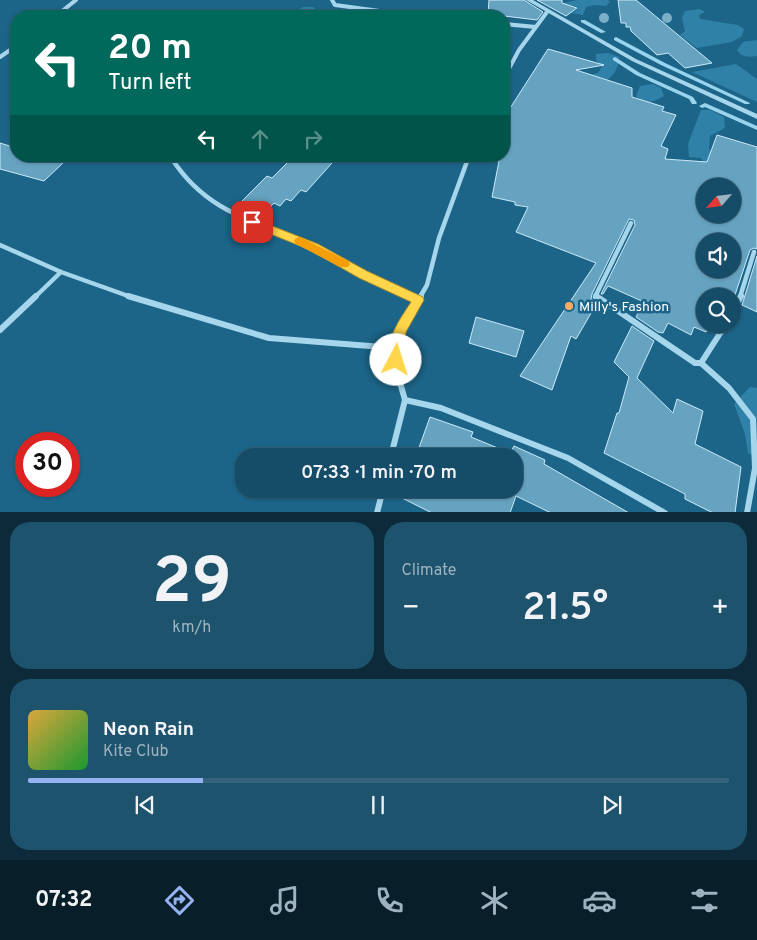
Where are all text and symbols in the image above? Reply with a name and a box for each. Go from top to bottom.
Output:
text: 20 m [108,27,192,71]
icon: left [25,30,90,95]
text: Turn left [108,70,191,97]
icon: left [193,125,221,153]
icon: ahead [246,125,274,153]
icon: right [299,125,327,153]
north arrow [696,178,741,222]
map controls [696,178,741,333]
pin [231,201,273,243]
icon: arrive [238,208,266,236]
button: sound [696,233,741,278]
button: search [696,288,741,333]
place label: Milly's Fashion [579,299,669,316]
marker: Milly's Fashion [563,300,575,312]
position arrow [369,333,421,385]
speed limit sign: 30 [15,432,80,497]
text: 07:33 · 1 min · 70 m [301,461,457,485]
text: 29 [152,544,232,626]
text: Climate [402,561,456,581]
text: 21.5° [522,585,608,634]
text: − [402,591,420,627]
text: + [711,591,729,627]
text: km/h [172,618,211,638]
text: Neon Rain [103,718,194,742]
text: Kite Club [103,742,168,762]
icon: previous [131,791,159,819]
icon: pause [364,791,392,819]
icon: next [598,791,626,819]
icon: directions [162,883,197,918]
icon: music [267,883,302,918]
icon: phone [372,883,407,918]
icon: climate [477,883,512,918]
icon: car [582,883,617,918]
icon: filters [687,883,722,918]
text: 07:32 [35,887,92,914]

